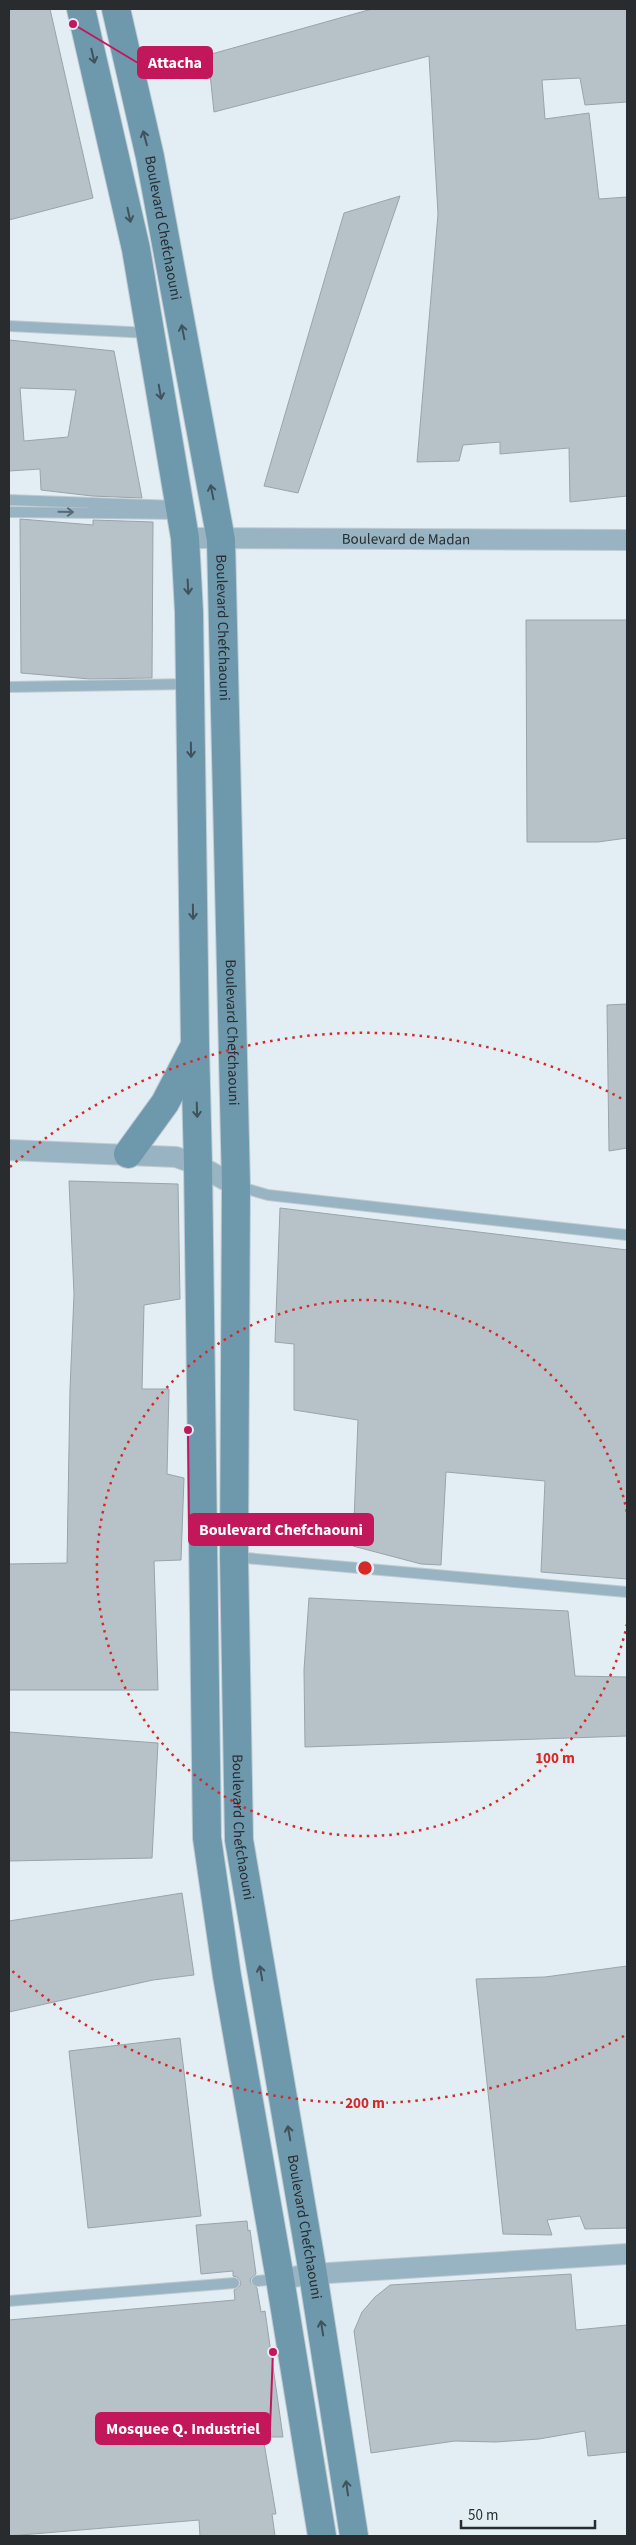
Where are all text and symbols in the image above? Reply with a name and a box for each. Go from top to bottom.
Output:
callout: Attacha [138,47,212,78]
one-way arrow [89,48,98,64]
text: Attacha [147,52,202,74]
one-way arrow [140,131,149,147]
street label: Boulevard Chefchaouni [139,154,186,302]
one-way arrow [124,206,134,222]
one-way arrow [177,325,187,341]
one-way arrow [156,383,166,399]
one-way arrow [207,484,217,500]
one-way arrow [58,507,74,517]
street label: Boulevard de Madan [342,529,470,550]
street label: Boulevard Chefchaouni [210,554,235,701]
one-way arrow [183,579,192,595]
one-way arrow [186,741,195,757]
one-way arrow [188,904,198,920]
street label: Boulevard Chefchaouni [220,959,244,1106]
one-way arrow [192,1101,201,1117]
callout: Boulevard Chefchaouni [189,1514,373,1545]
text: Boulevard Chefchaouni [199,1519,363,1541]
centre of rings [356,1559,374,1577]
text: 100 m [535,1748,575,1769]
street label: Boulevard Chefchaouni [226,1754,259,1902]
one-way arrow [256,1965,266,1981]
text: 200 m [345,2093,385,2114]
one-way arrow [283,2125,293,2141]
street label: Boulevard Chefchaouni [282,2153,327,2301]
one-way arrow [316,2320,326,2336]
callout: Mosquee Q. Industriel [96,2413,270,2444]
text: Mosquee Q. Industriel [106,2418,260,2440]
one-way arrow [342,2480,352,2496]
scale bar [461,2498,595,2530]
text: 50 m [468,2505,498,2526]

